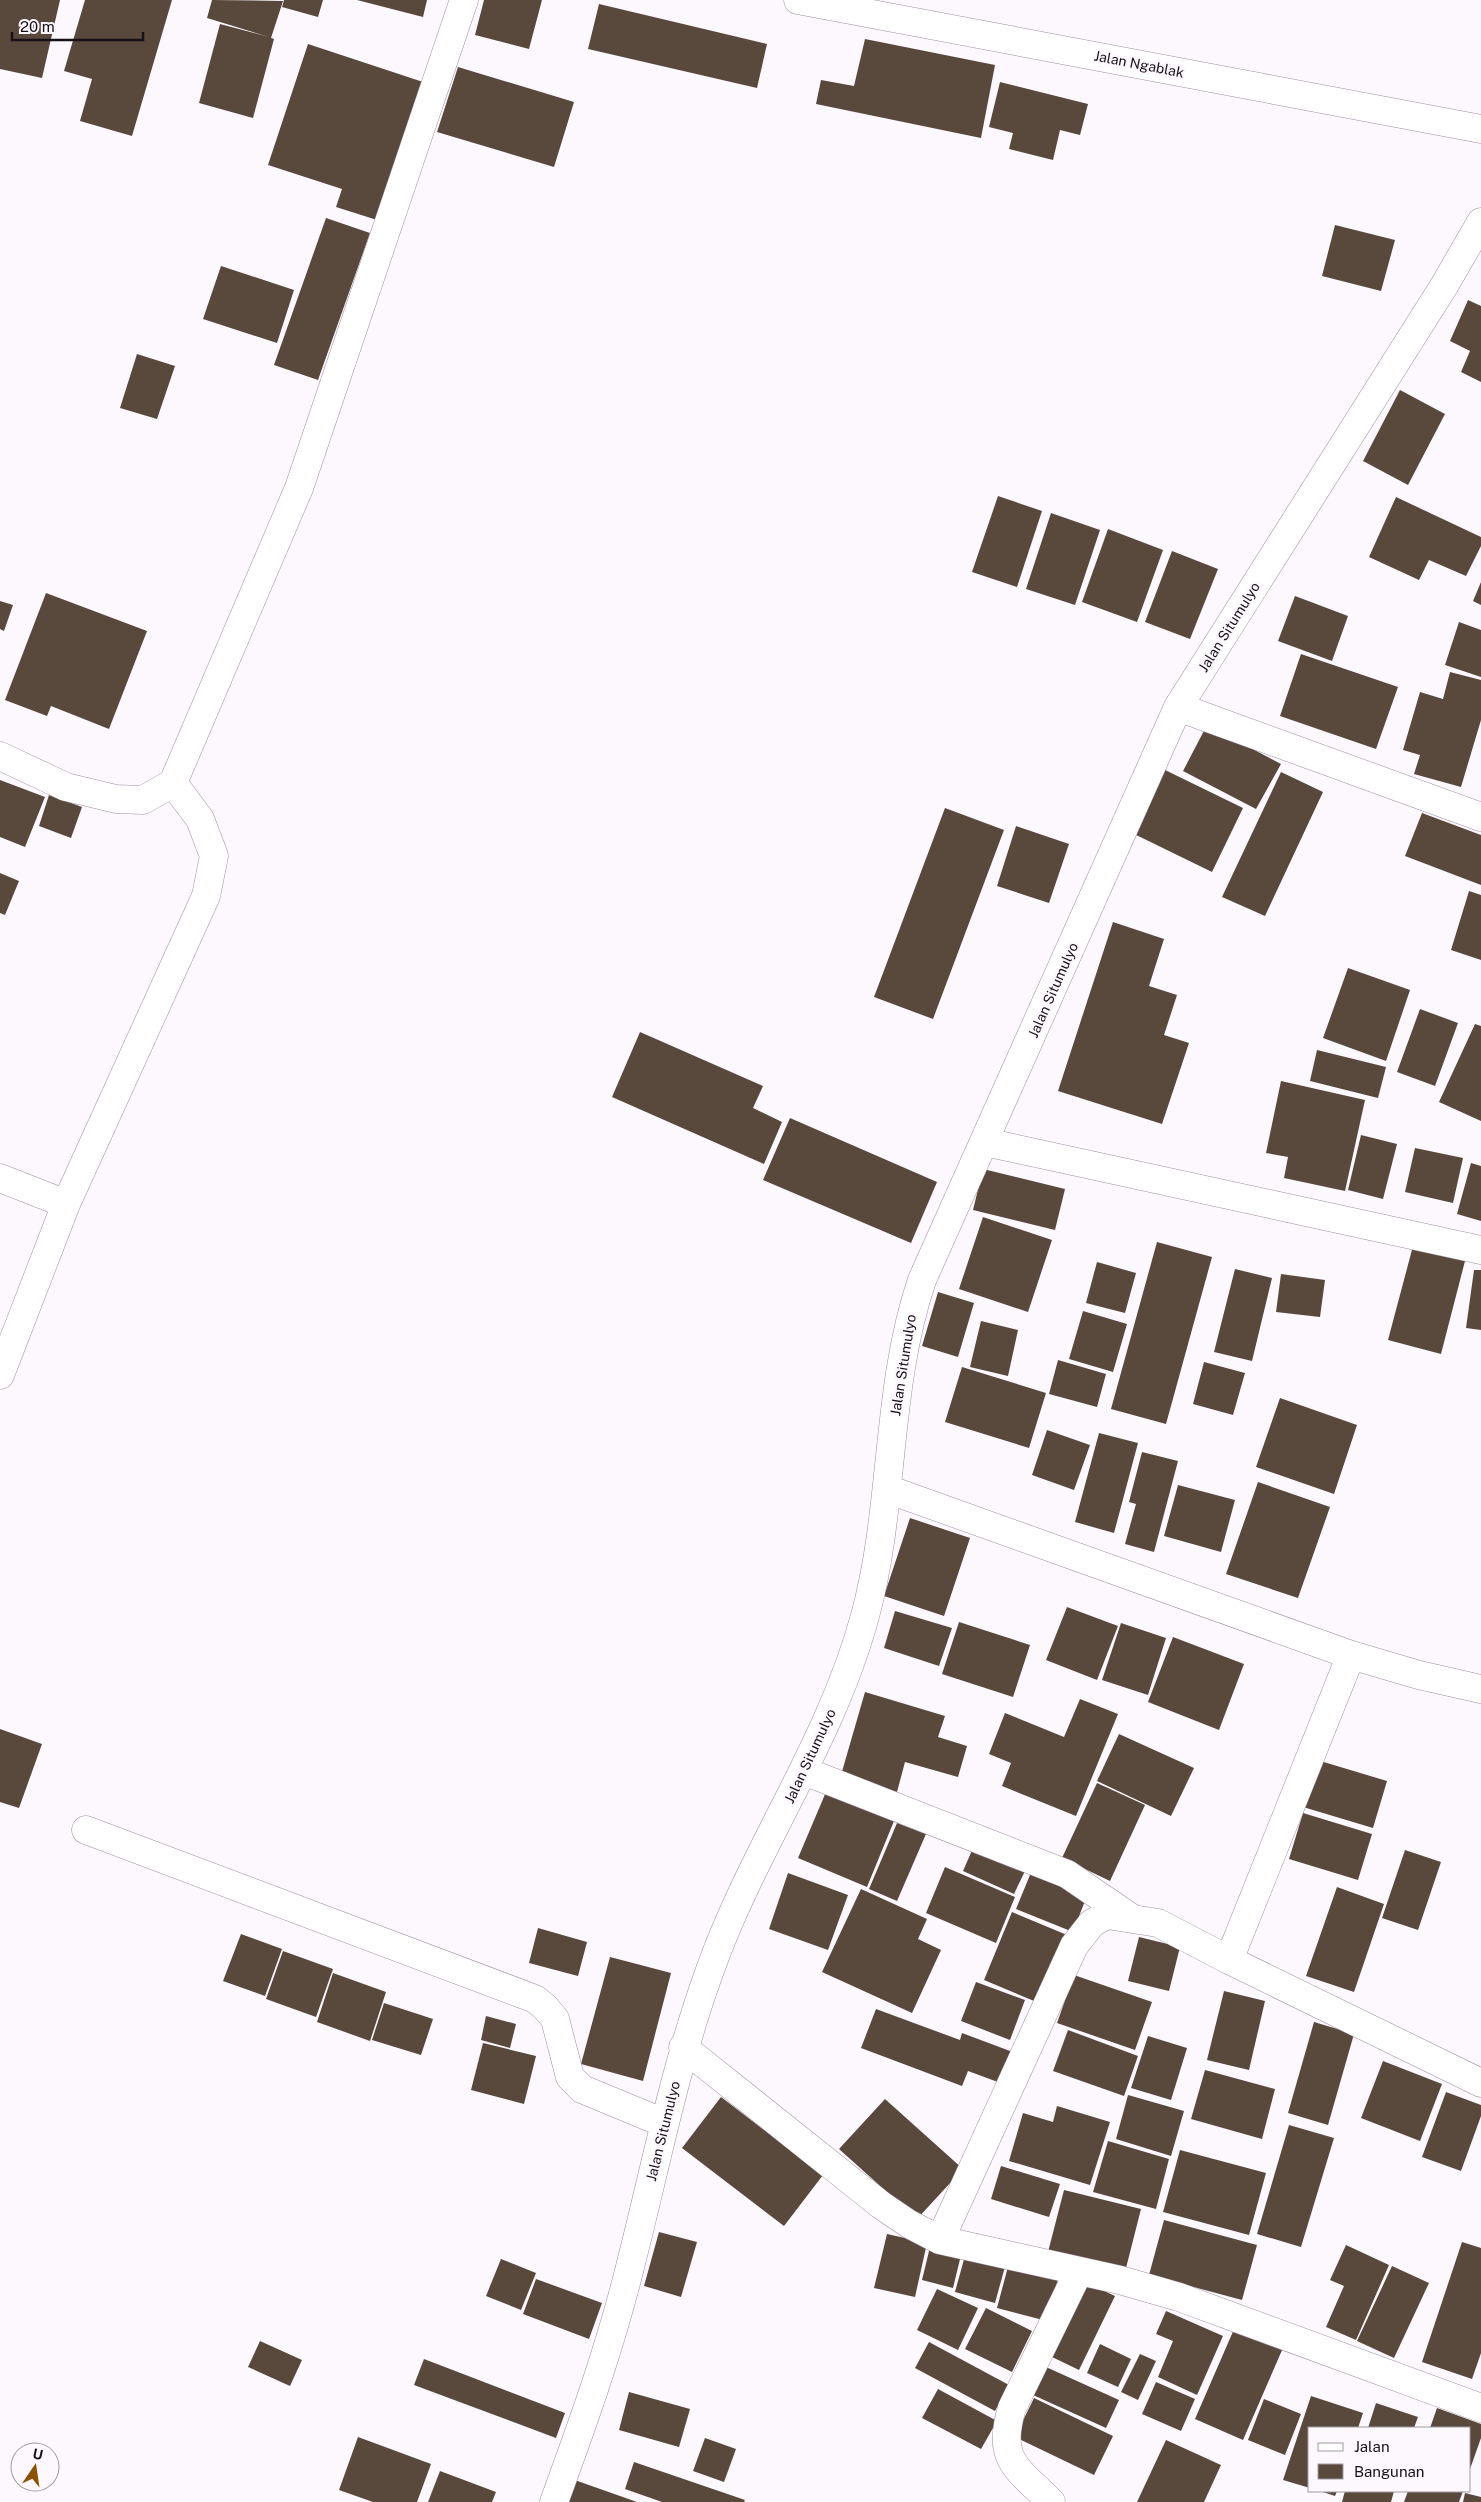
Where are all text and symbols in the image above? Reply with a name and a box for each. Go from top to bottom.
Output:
scale bar [12,10,144,42]
text: 20 m [20,18,55,35]
street label: Jalan Ngablak [1093,47,1186,81]
street label: Jalan Situmulyo [1195,579,1263,675]
street label: Jalan Situmulyo [1025,940,1081,1040]
street label: Jalan Situmulyo [887,1313,919,1417]
street label: Jalan Situmulyo [781,1706,839,1806]
street label: Jalan Situmulyo [643,2079,683,2183]
legend [1308,2427,1471,2492]
text: Jalan [1354,2438,1390,2455]
north arrow [10,2442,60,2492]
text: U [31,2445,45,2463]
text: Bangunan [1354,2463,1425,2480]

